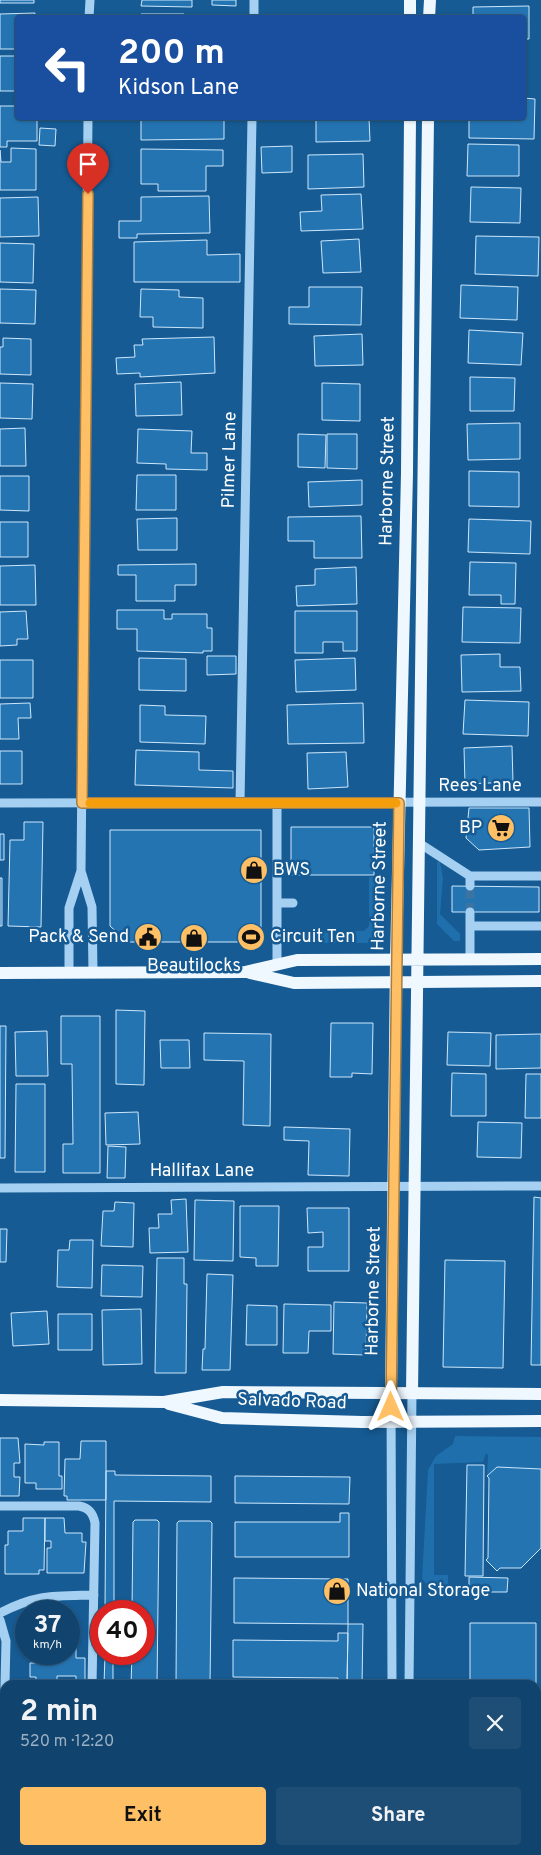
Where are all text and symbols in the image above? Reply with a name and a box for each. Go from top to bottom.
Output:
text: 200 m [118,32,225,76]
icon: left [35,35,100,100]
text: Kidson Lane [118,75,239,102]
pin [67,143,109,194]
icon: arrive [74,150,102,178]
street label: Pilmer Lane [218,411,242,509]
street label: Harborne Street [375,416,401,546]
street label: Rees Lane [438,775,522,798]
supermarket icon: BP [486,813,516,843]
place label: BP [459,817,482,840]
street label: Harborne Street [367,821,393,951]
shop icon: BWS [239,855,269,885]
place label: BWS [273,859,310,882]
public building icon: Pack & Send [133,922,163,952]
sports icon: Circuit Ten [236,922,266,952]
shop icon: Beautilocks [179,923,209,953]
place label: Pack & Send [28,926,129,949]
place label: Circuit Ten [270,926,355,949]
place label: Beautilocks [147,955,241,978]
street label: Hallifax Lane [150,1160,254,1183]
street label: Harborne Street [361,1226,387,1356]
position arrow [364,1380,416,1432]
street label: Salvado Road [237,1389,347,1415]
shop icon: National Storage [322,1576,352,1606]
place label: National Storage [356,1580,490,1603]
speed limit sign: 40 [90,1600,155,1665]
text: 37 [33,1610,62,1642]
text: km/h [33,1637,62,1653]
text: 2 min [20,1694,98,1731]
button: close [469,1697,521,1749]
text: 520 m · 12:20 [20,1732,114,1752]
button: Exit [20,1787,266,1845]
button: Share [276,1787,521,1845]

